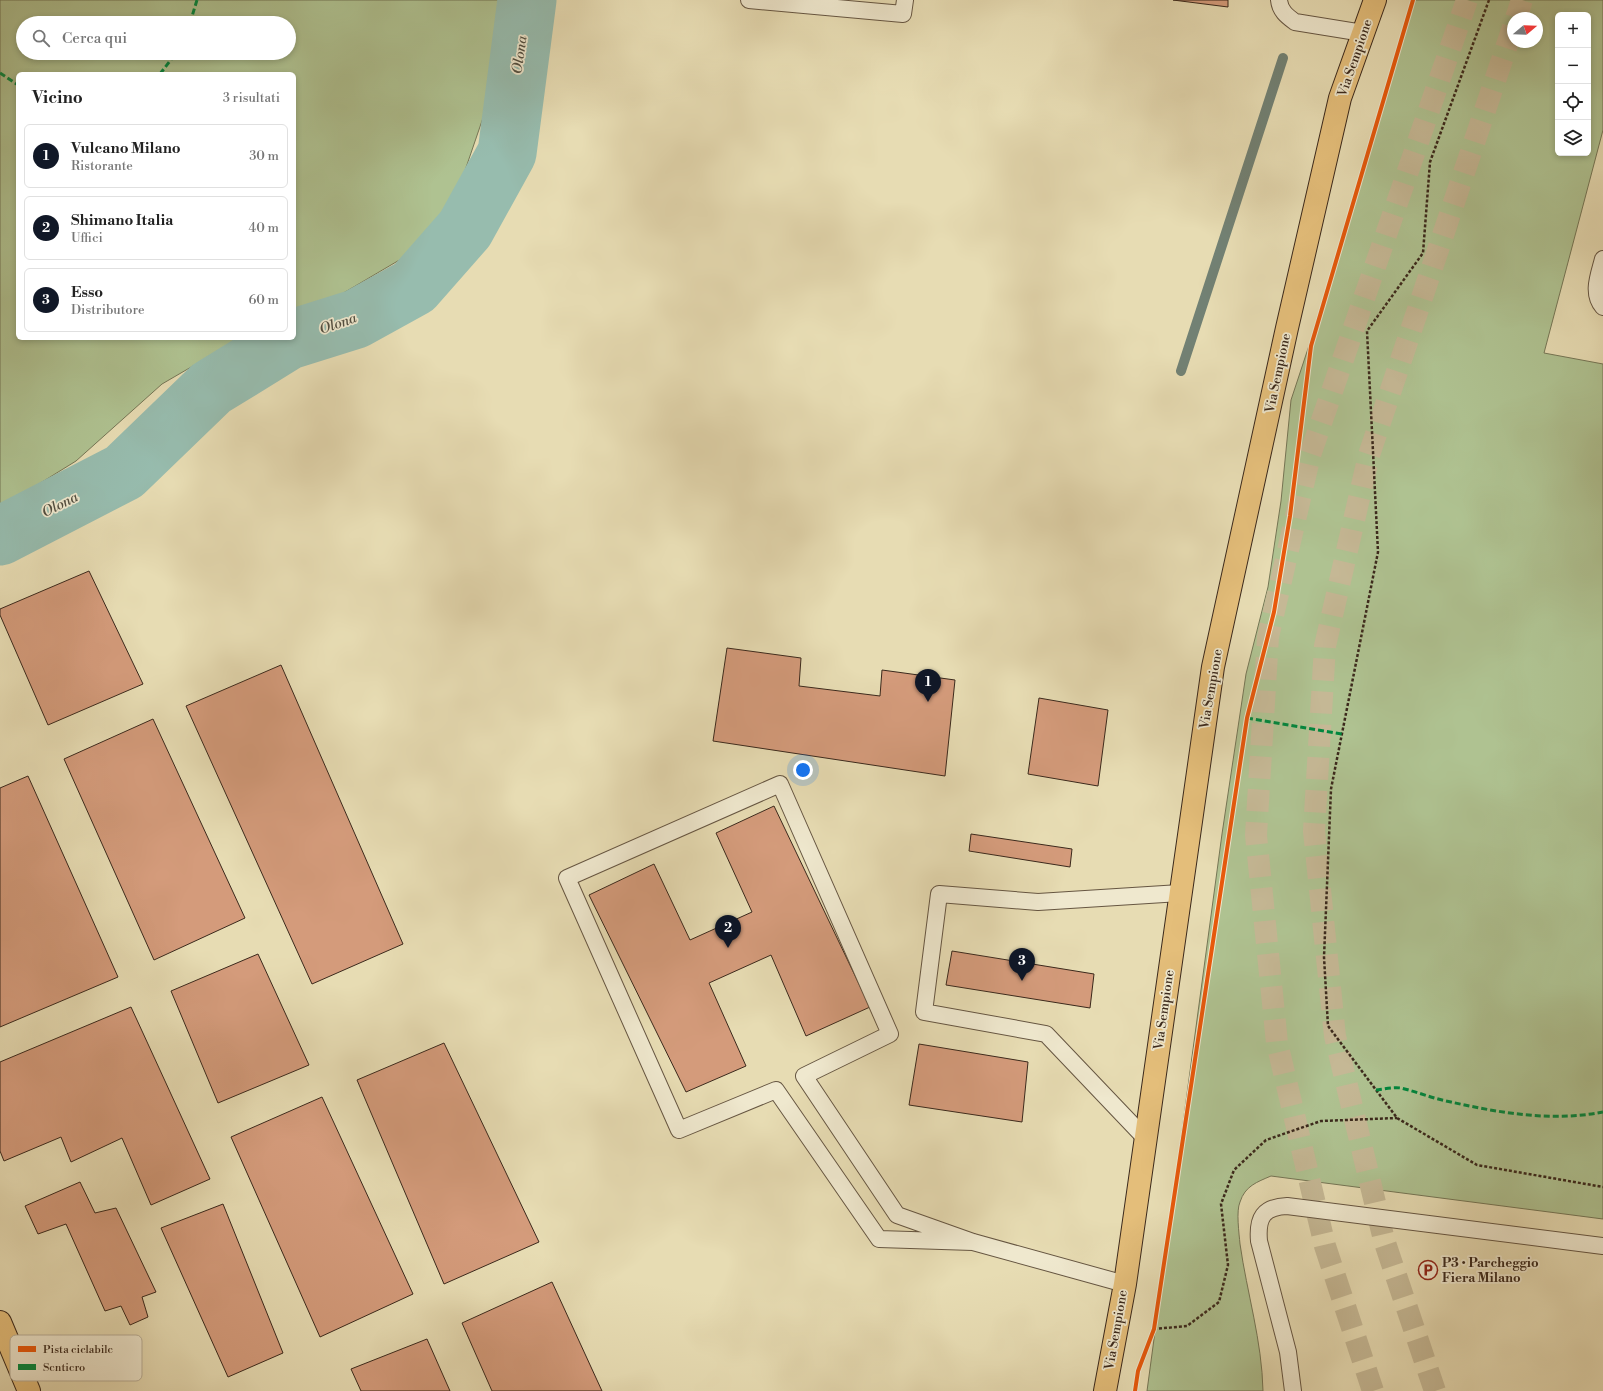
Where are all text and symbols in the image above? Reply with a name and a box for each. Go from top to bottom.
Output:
north arrow [1507,12,1543,48]
map controls [1555,12,1591,156]
button: + [1555,12,1591,48]
search box [16,16,296,60]
street label: Via Sempione [1334,17,1376,100]
icon: search [30,27,52,49]
text: Cerca qui [62,29,127,48]
water label: Olona [508,35,532,75]
button: − [1555,48,1591,84]
button: locate [1555,84,1591,120]
text: Vicino [32,87,83,109]
text: 3 risultati [223,90,280,106]
button: layers [1555,120,1591,156]
text: Vulcano Milano [71,139,181,158]
text: 1 [43,148,49,164]
text: 30 m [249,148,279,164]
text: Ristorante [71,158,133,174]
text: Shimano Italia [71,211,173,230]
text: 2 [42,220,50,236]
text: 40 m [249,220,279,236]
text: Uffici [71,230,103,246]
text: Esso [71,283,103,302]
text: 3 [42,292,50,308]
text: 60 m [248,292,279,308]
text: Distributore [71,302,145,318]
water label: Olona [317,309,359,339]
street label: Via Sempione [1262,331,1294,415]
water label: Olona [39,488,81,522]
street label: Via Sempione [1196,647,1226,731]
pin: 1 [915,669,941,702]
your location [793,760,813,780]
pin: 2 [715,915,741,948]
pin: 3 [1009,948,1035,981]
street label: Via Sempione [1150,968,1178,1052]
place label: P3 • Parcheggio Fiera Milano [1442,1255,1539,1286]
parking icon: P3 • Parcheggio Fiera Milano [1417,1259,1439,1281]
street label: Via Sempione [1101,1288,1131,1372]
legend [10,1335,142,1381]
text: Pista ciclabile [43,1343,114,1357]
text: Sentiero [43,1361,85,1375]

